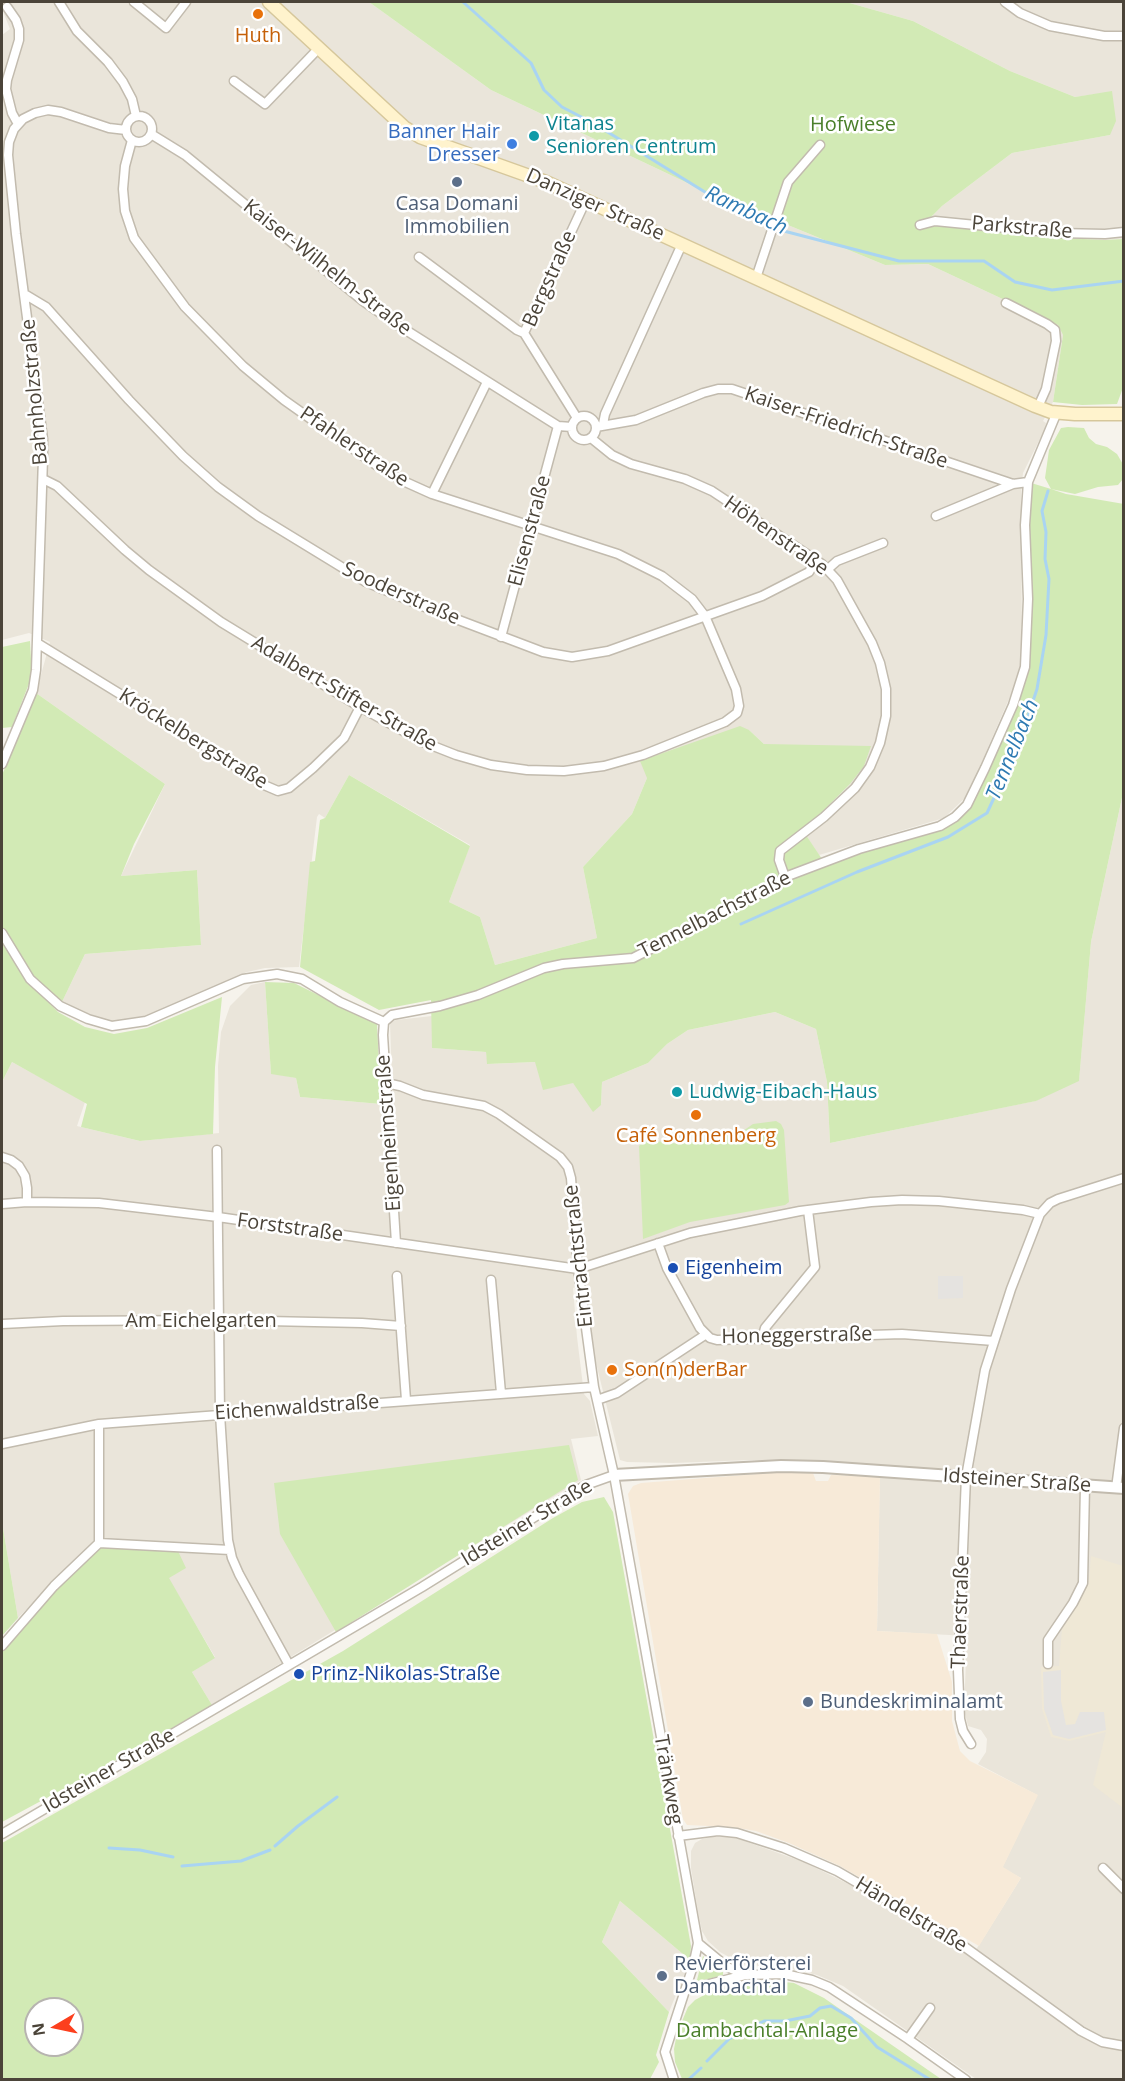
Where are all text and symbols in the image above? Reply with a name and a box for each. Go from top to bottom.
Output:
marker: Huth [251,7,265,21]
place label: Huth [235,24,281,48]
place label: Vitanas Senioren Centrum [546,112,717,159]
park label: Hofwiese [810,113,896,137]
place label: Banner Hair Dresser [388,120,500,167]
marker: Vitanas Senioren Centrum [527,129,541,143]
marker: Banner Hair Dresser [505,137,519,151]
street label: Danziger Straße [522,164,668,246]
marker: Casa Domani Immobilien [450,175,464,189]
water label: Rambach [701,181,791,241]
place label: Casa Domani Immobilien [395,192,519,239]
street label: Kaiser-Wilhelm-Straße [238,195,416,341]
street label: Parkstraße [970,212,1074,244]
street label: Bergstraße [518,227,582,331]
street label: Bahnholzstraße [17,318,53,466]
street label: Kaiser-Friedrich-Straße [741,382,951,474]
street label: Pfahlerstraße [295,402,413,492]
street label: Elisenstraße [504,473,556,589]
street label: Höhenstraße [719,491,833,581]
street label: Sooderstraße [338,557,464,631]
street label: Adalbert-Stifter-Straße [247,631,441,757]
street label: Kröckelbergstraße [114,684,272,794]
water label: Tennelbach [981,696,1045,804]
street label: Tennelbachstraße [635,866,795,964]
street label: Eigenheimstraße [372,1054,406,1212]
place label: Ludwig-Eibach-Haus [689,1080,877,1104]
marker: Ludwig-Eibach-Haus [670,1085,684,1099]
marker: Café Sonnenberg [689,1108,703,1122]
place label: Café Sonnenberg [616,1124,776,1148]
street label: Eintrachtstraße [560,1183,598,1329]
street label: Forststraße [235,1209,345,1247]
place label: Eigenheim [685,1256,783,1280]
marker: Eigenheim [666,1261,680,1275]
street label: Am Eichelgarten [125,1309,277,1333]
street label: Honeggerstraße [721,1323,873,1349]
place label: Son(n)derBar [624,1358,747,1382]
marker: Son(n)derBar [605,1363,619,1377]
street label: Eichenwaldstraße [214,1390,380,1426]
street label: Idsteiner Straße [942,1464,1092,1498]
street label: Idsteiner Straße [457,1474,597,1572]
street label: Thaerstraße [947,1555,975,1669]
place label: Prinz-Nikolas-Straße [311,1662,500,1686]
marker: Prinz-Nikolas-Straße [292,1667,306,1681]
place label: Bundeskriminalamt [820,1690,1003,1714]
marker: Bundeskriminalamt [801,1695,815,1709]
street label: Idsteiner Straße [39,1723,179,1819]
street label: Tränkweg [648,1733,688,1827]
street label: Händelstraße [851,1872,971,1958]
place label: Revierförsterei Dambachtal [674,1952,811,1999]
marker: Revierförsterei Dambachtal [655,1969,669,1983]
north arrow [24,1997,84,2057]
park label: Dambachtal-Anlage [676,2019,858,2043]
text: N [26,2021,50,2038]

